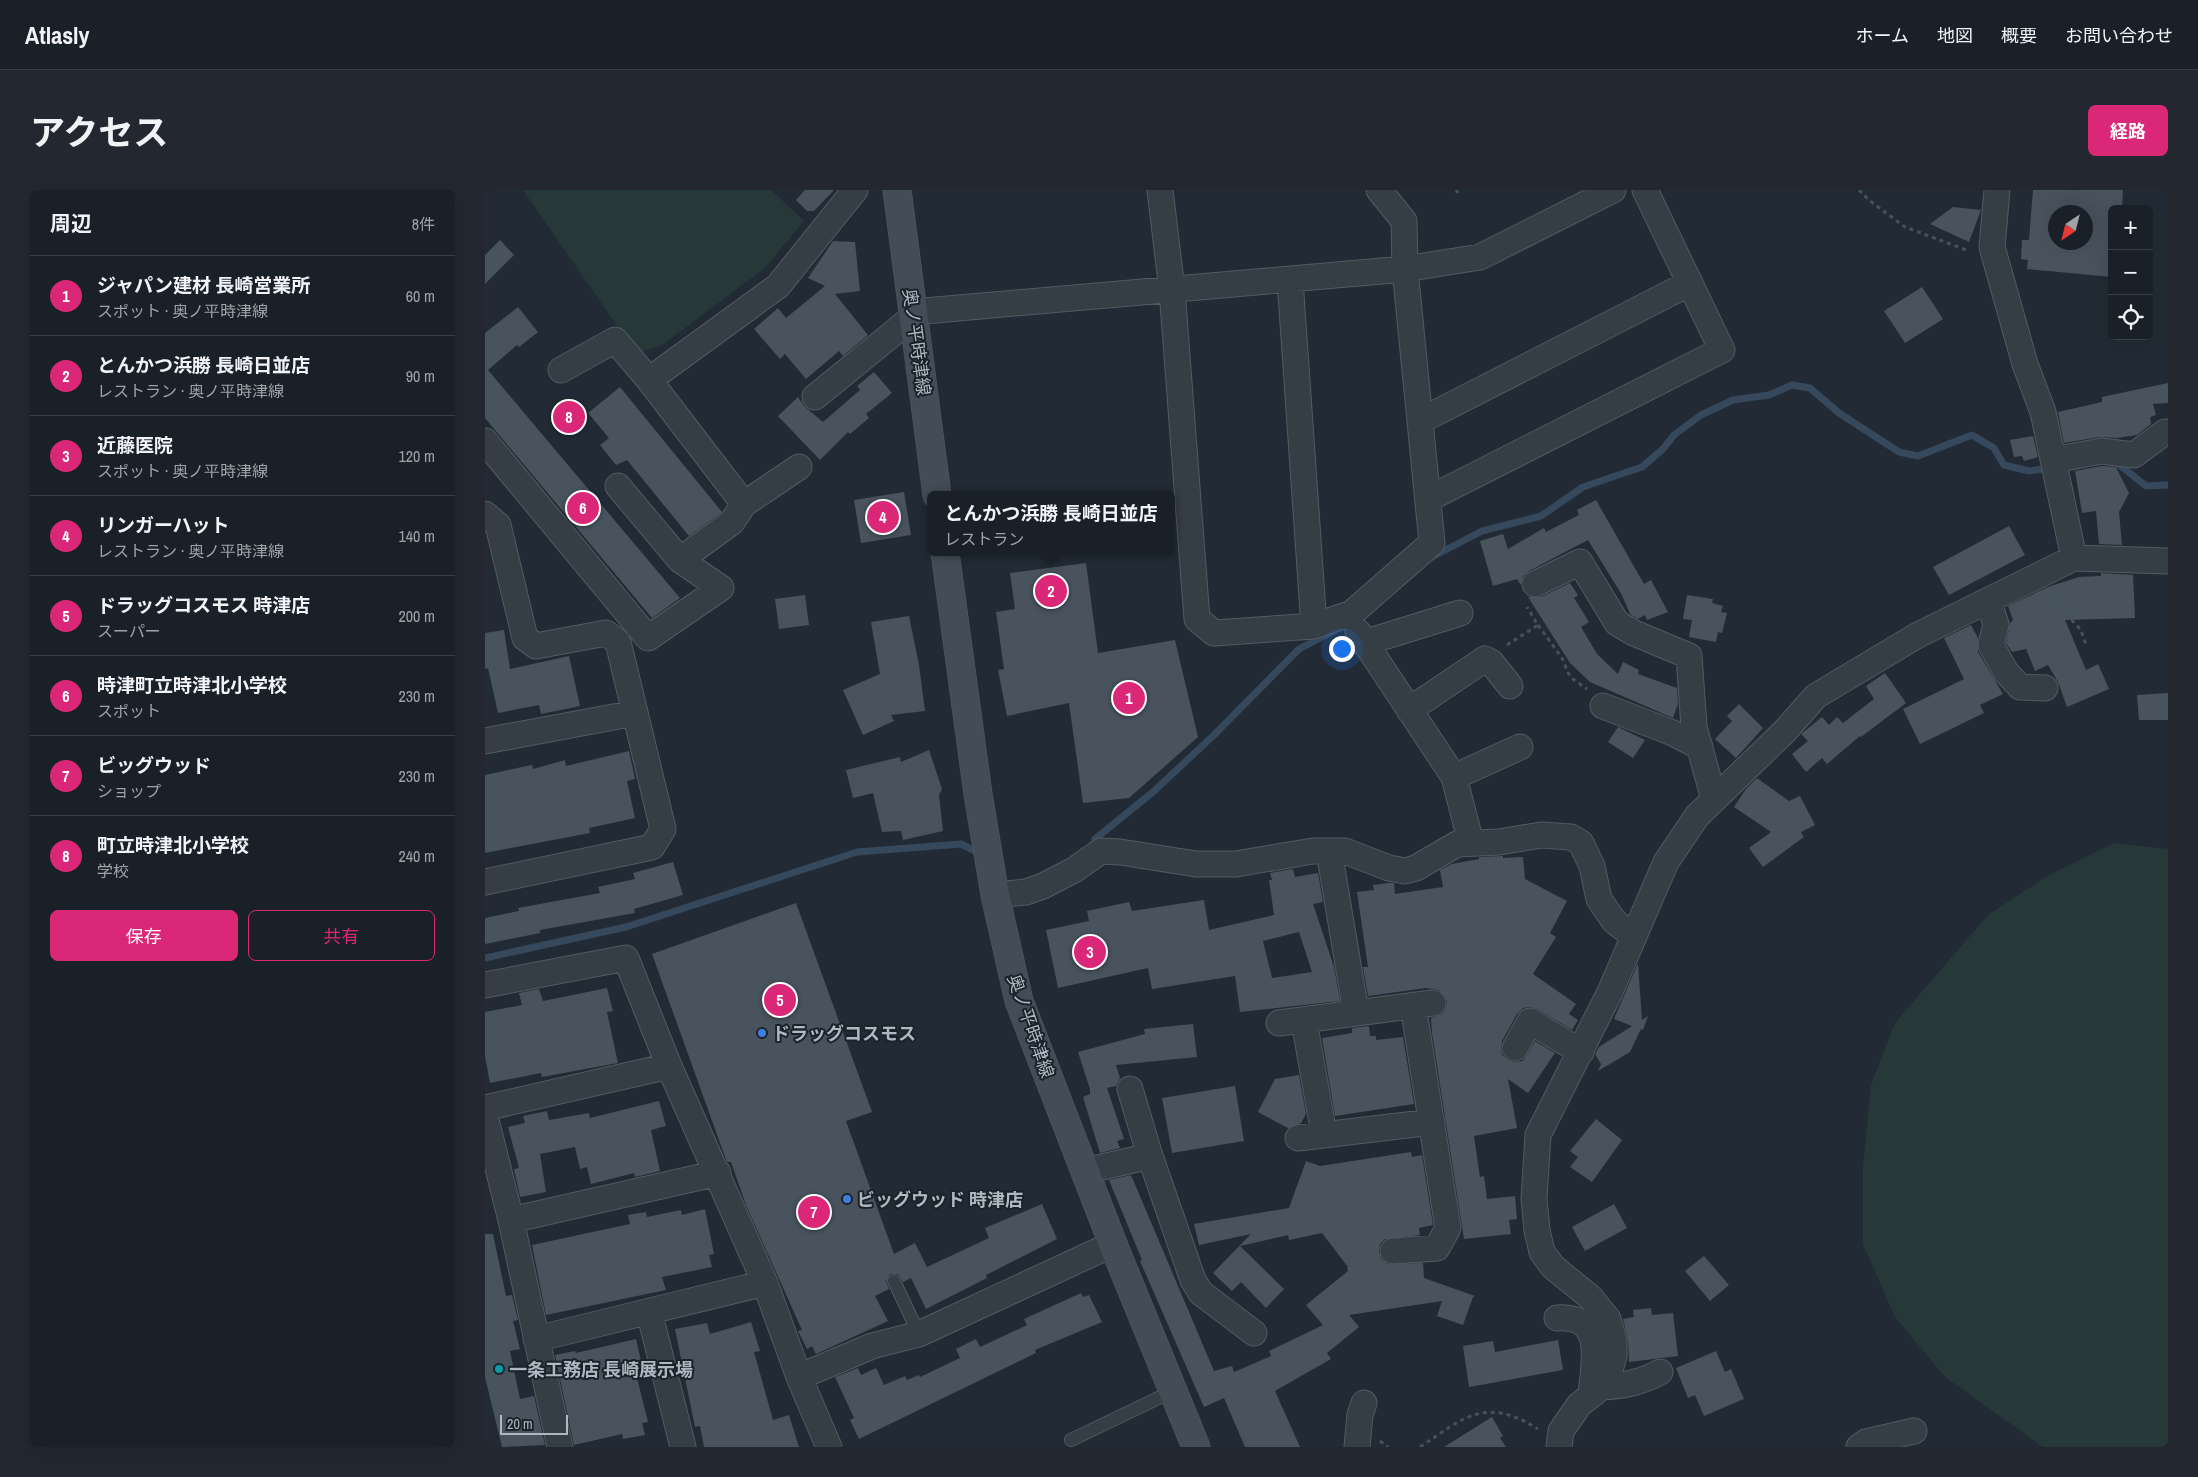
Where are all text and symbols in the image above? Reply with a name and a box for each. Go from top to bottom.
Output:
text: Atlasly [25,19,90,51]
text: ホーム [1856,23,1909,48]
text: 地図 [1937,23,1973,48]
text: 概要 [2001,23,2037,48]
text: お問い合わせ [2065,23,2173,48]
button: 経路 [2088,105,2168,156]
text: アクセス [30,109,168,156]
north arrow [2048,205,2093,250]
map controls [2108,205,2153,340]
button: + [2108,205,2153,250]
text: 周辺 [50,209,92,238]
text: 8件 [412,213,435,235]
button: − [2108,250,2153,295]
text: ジャパン建材 長崎営業所 [97,272,310,298]
text: 1 [62,285,70,307]
text: 60 m [406,285,435,307]
street label: 奥ノ平時津線 [897,287,937,397]
button: locate [2108,295,2153,340]
text: スポット · 奥ノ平時津線 [97,300,268,322]
text: とんかつ浜勝 長崎日並店 [97,352,310,378]
text: 2 [62,365,70,387]
text: 90 m [406,365,435,387]
text: レストラン · 奥ノ平時津線 [97,380,284,402]
pin: 8 [553,398,585,436]
text: 近藤医院 [97,432,173,458]
text: 3 [62,445,70,467]
text: 120 m [399,445,435,467]
text: スポット · 奥ノ平時津線 [97,460,268,482]
pin: 6 [567,489,599,527]
popup [927,491,1175,556]
pin: 4 [867,498,899,536]
text: とんかつ浜勝 長崎日並店 [944,500,1158,526]
text: リンガーハット [97,512,230,538]
text: 4 [62,525,70,547]
text: 140 m [399,525,435,547]
text: レストラン [944,528,1024,550]
text: レストラン · 奥ノ平時津線 [97,540,284,562]
pin: 2 [1035,572,1067,610]
text: ドラッグコスモス 時津店 [97,592,310,618]
text: 5 [62,605,70,627]
text: 200 m [399,605,435,627]
text: スーパー [97,620,161,642]
your location [1329,636,1355,662]
text: 時津町立時津北小学校 [97,672,287,698]
pin: 1 [1113,679,1145,717]
text: 6 [62,685,70,707]
text: 230 m [399,685,435,707]
text: スポット [97,700,161,722]
text: ビッグウッド [97,752,211,778]
text: 7 [62,765,70,787]
text: 230 m [399,765,435,787]
text: ショップ [97,780,161,802]
text: 町立時津北小学校 [97,832,249,858]
text: 8 [62,845,70,867]
text: 240 m [399,845,435,867]
text: 学校 [97,860,129,882]
button: 保存 [50,910,238,961]
button: 共有 [248,910,435,961]
pin: 3 [1074,933,1106,971]
street label: 奥ノ平時津線 [1002,971,1060,1081]
pin: 5 [764,981,796,1019]
place label: ドラッグコスモス [772,1021,916,1046]
marker: ドラッグコスモス [756,1027,768,1039]
place label: ビッグウッド 時津店 [857,1187,1023,1212]
pin: 7 [798,1193,830,1231]
marker: ビッグウッド 時津店 [841,1193,853,1205]
place label: 一条工務店 長崎展示場 [509,1357,693,1382]
marker: 一条工務店 長崎展示場 [493,1363,505,1375]
scale bar [500,1412,567,1435]
text: 20 m [507,1415,533,1433]

